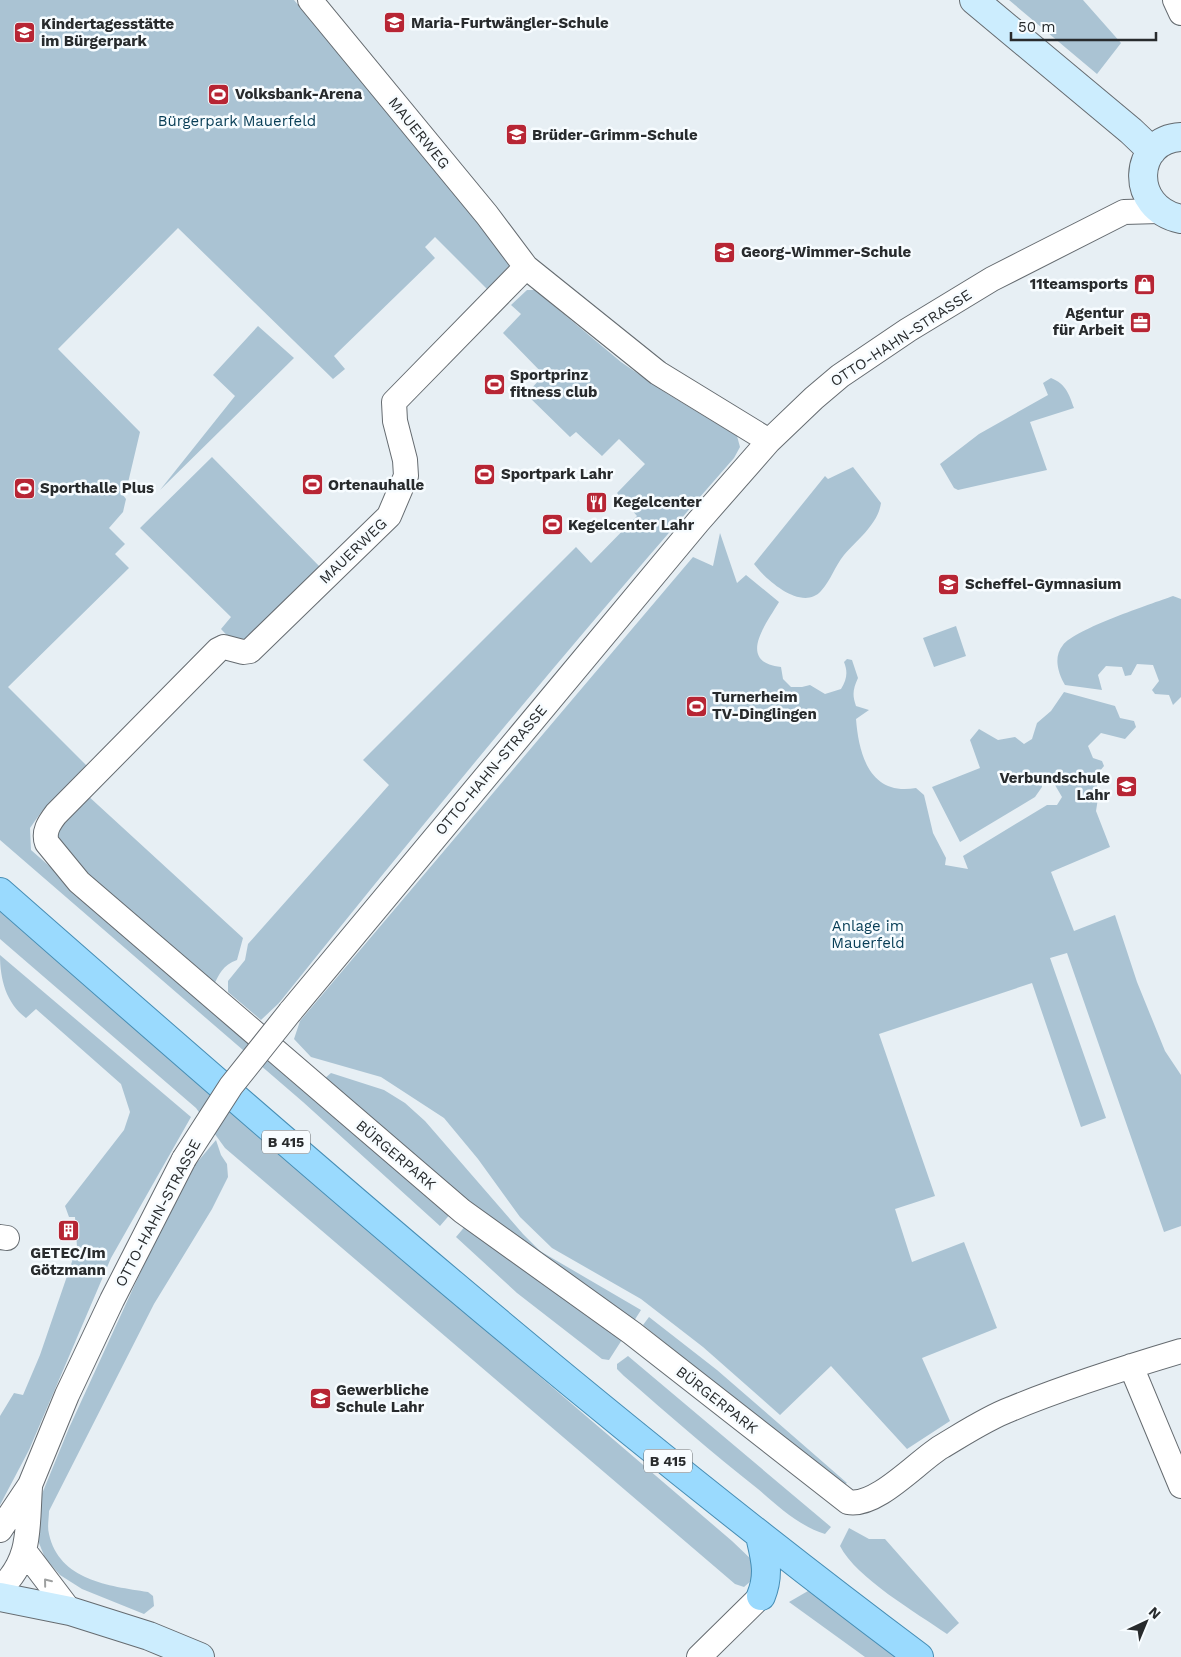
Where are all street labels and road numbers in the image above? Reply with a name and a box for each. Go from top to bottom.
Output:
street label: MAUERWEG [385,94,453,172]
street label: OTTO-HAHN-STRASSE [827,286,975,390]
street label: MAUERWEG [315,514,391,588]
street label: OTTO-HAHN-STRASSE [431,701,551,839]
street label: BÜRGERPARK [352,1116,440,1194]
road number: B 415 [262,1130,310,1154]
street label: OTTO-HAHN-STRASSE [111,1136,205,1290]
street label: BÜRGERPARK [673,1362,762,1438]
road number: B 415 [644,1450,692,1472]

